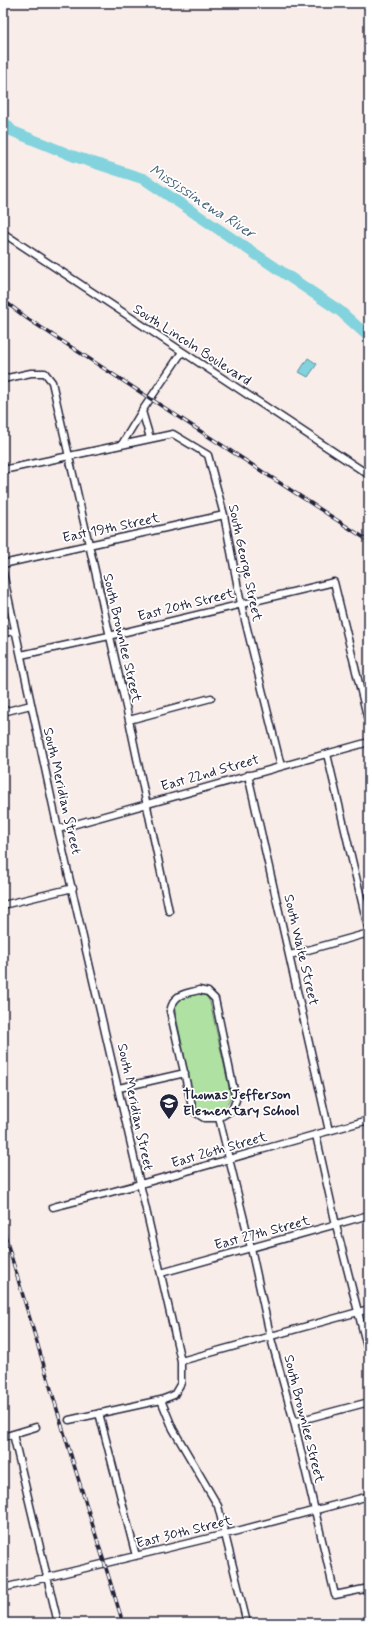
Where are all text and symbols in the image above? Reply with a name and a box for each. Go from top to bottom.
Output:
water label: Mississinewa River [145,160,260,245]
street label: South Lincoln Boulevard [130,300,254,390]
street label: South George Street [223,503,266,624]
street label: East 19th Street [61,509,162,547]
street label: South Brownlee Street [98,572,146,705]
street label: East 20th Street [136,584,237,626]
street label: South Meridian Street [39,726,85,856]
street label: East 22nd Street [159,750,262,796]
street label: South Waite Street [279,893,323,1008]
street label: South Meridian Street [113,1042,157,1172]
place label: Thomas Jefferson Elementary School [183,1086,299,1120]
school or university icon: Thomas Jefferson Elementary School [158,1092,180,1120]
street label: East 26th Street [169,1128,270,1172]
street label: East 27th Street [212,1211,312,1254]
street label: South Brownlee Street [279,1353,329,1486]
street label: East 30th Street [134,1511,235,1553]

